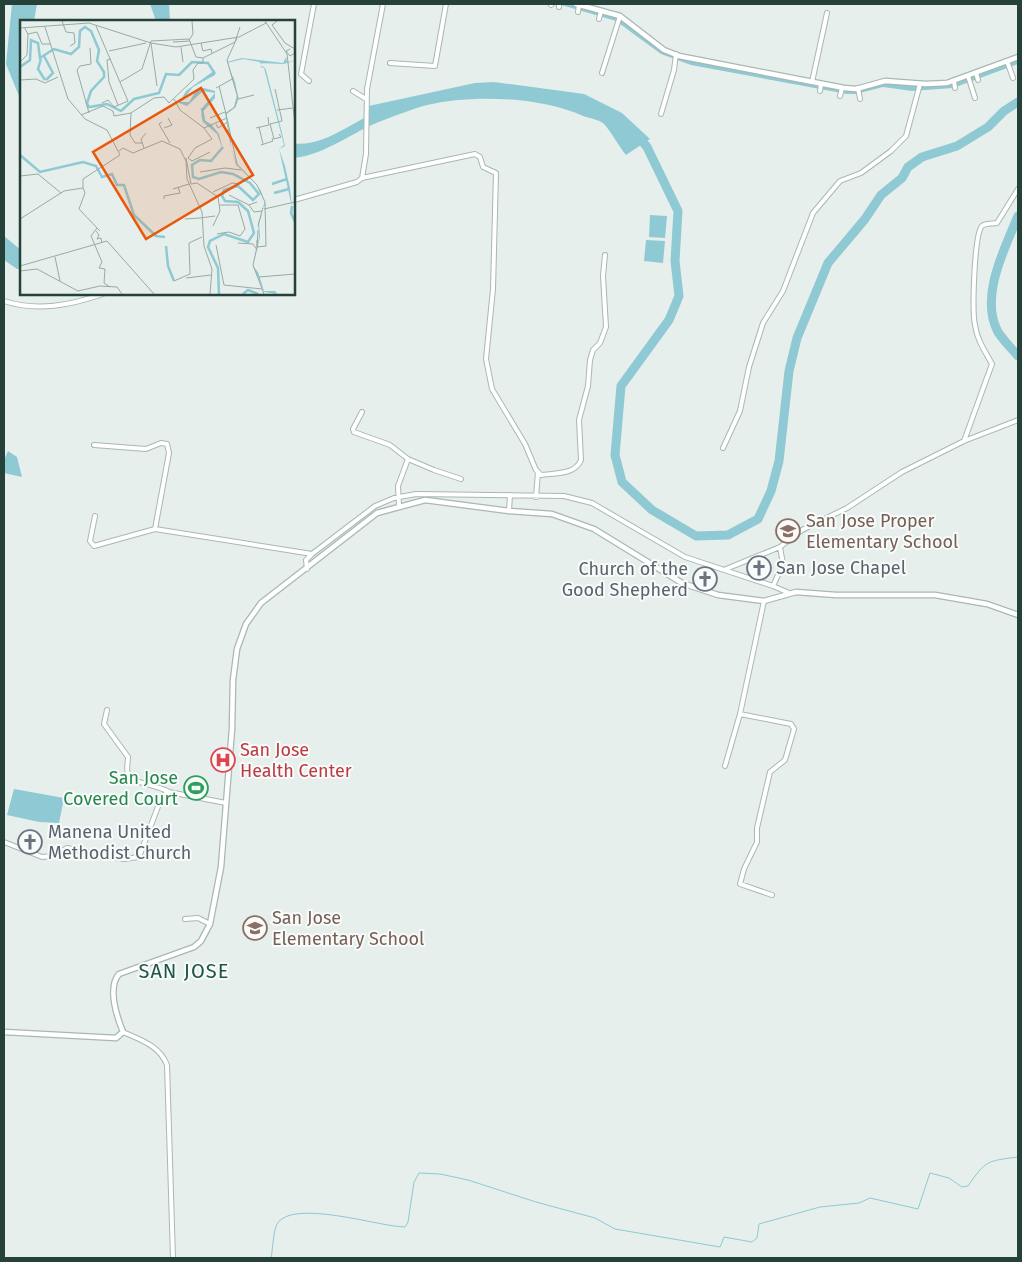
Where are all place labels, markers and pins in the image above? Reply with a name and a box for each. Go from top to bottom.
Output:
place label: San Jose Proper Elementary School [806,510,958,553]
school or university icon: San Jose Proper Elementary School [775,518,801,544]
church icon: San Jose Chapel [746,555,772,581]
place label: San Jose Chapel [776,557,906,579]
place label: Church of the Good Shepherd [562,558,688,601]
church icon: Church of the Good Shepherd [692,566,718,592]
place label: San Jose Health Center [240,739,352,782]
hospital icon: San Jose Health Center [210,747,236,773]
place label: San Jose Covered Court [63,767,178,810]
sports icon: San Jose Covered Court [183,775,209,801]
place label: Manena United Methodist Church [48,821,191,864]
church icon: Manena United Methodist Church [17,829,43,855]
place label: San Jose Elementary School [272,907,424,950]
school or university icon: San Jose Elementary School [242,915,268,941]

